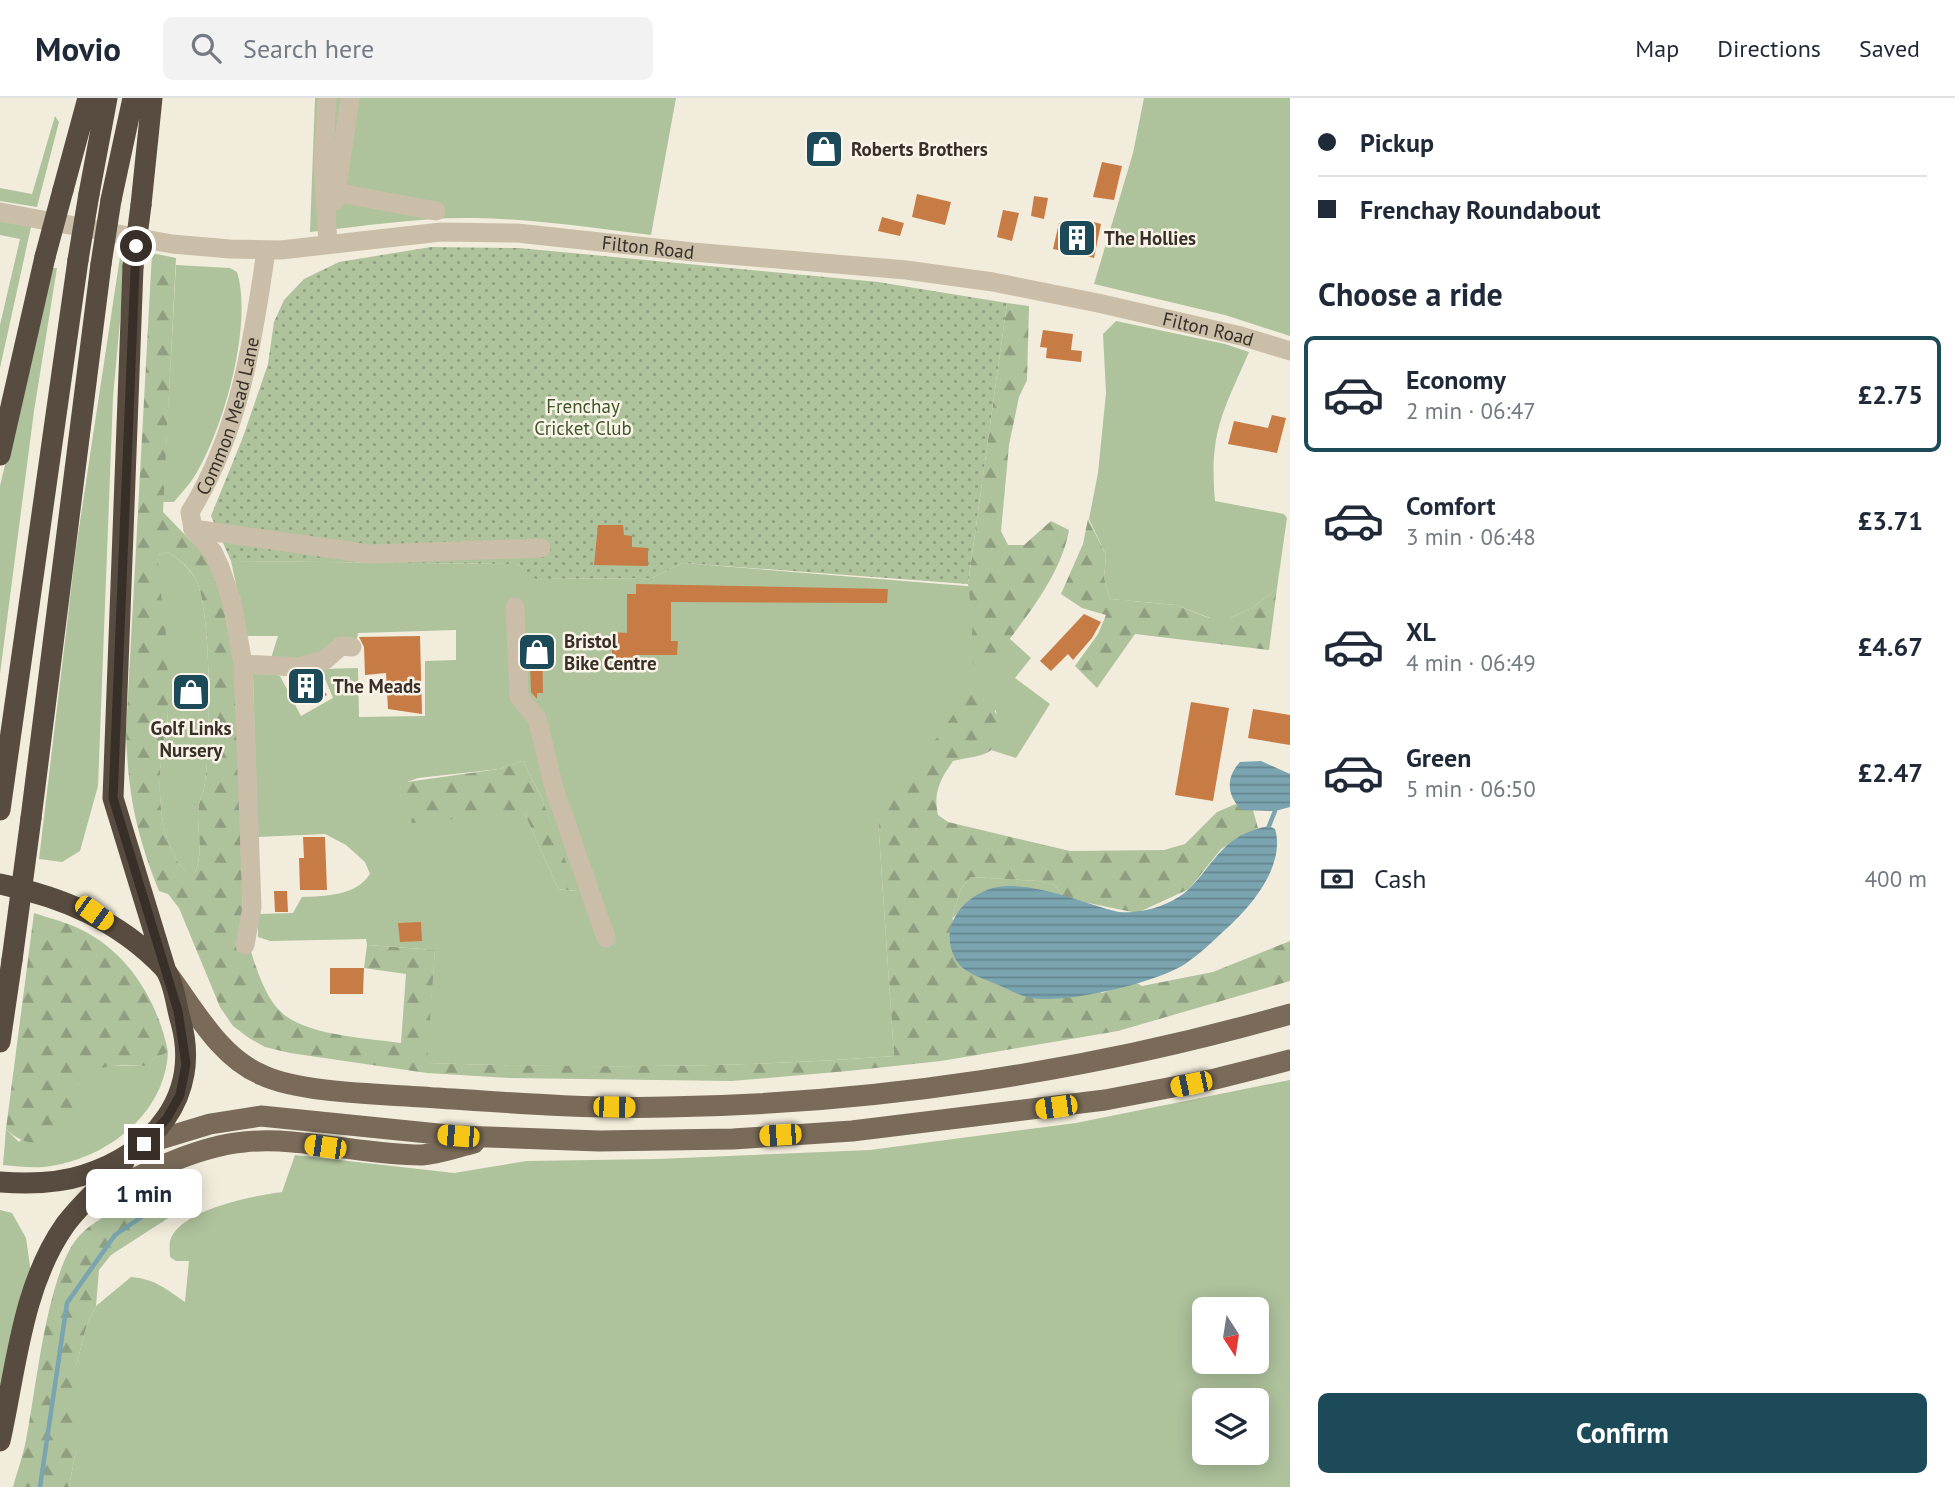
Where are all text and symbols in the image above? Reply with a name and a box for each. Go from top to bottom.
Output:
search box [163,17,653,80]
text: Movio [35,27,121,70]
icon: search [187,29,225,67]
text: Search here [243,32,374,65]
text: Map [1635,33,1679,64]
text: Directions [1717,33,1821,64]
text: Saved [1859,33,1920,64]
text: Pickup [1360,126,1434,159]
shop icon: Roberts Brothers [803,128,845,170]
place label: Roberts Brothers [851,137,988,161]
text: Frenchay Roundabout [1360,193,1601,226]
building icon: The Hollies [1056,217,1098,259]
place label: The Hollies [1104,226,1196,250]
route start [120,230,152,262]
street label: Filton Road [601,230,695,264]
text: Choose a ride [1318,273,1503,315]
street label: Filton Road [1160,306,1257,351]
street label: Common Mead Lane [190,335,264,499]
icon: car [1322,363,1385,426]
text: Economy [1406,363,1506,396]
text: £2.75 [1858,378,1923,411]
park label: Frenchay Cricket Club [534,394,632,440]
text: 2 min · 06:47 [1406,396,1536,425]
icon: car [1322,489,1385,552]
text: Comfort [1406,489,1496,522]
text: £3.71 [1858,504,1923,537]
text: 3 min · 06:48 [1406,522,1536,551]
icon: car [1322,615,1385,678]
text: XL [1406,615,1436,648]
place label: Bristol Bike Centre [564,629,657,675]
text: £4.67 [1858,630,1923,663]
shop icon: Bristol Bike Centre [516,631,558,673]
text: 4 min · 06:49 [1406,648,1536,677]
building icon: The Meads [285,665,327,707]
shop icon: Golf Links Nursery [170,671,212,713]
place label: The Meads [333,674,421,698]
place label: Golf Links Nursery [151,716,231,762]
icon: car [1322,741,1385,804]
text: Green [1406,741,1471,774]
text: £2.47 [1858,756,1923,789]
text: 5 min · 06:50 [1406,774,1536,803]
icon: cash [1318,860,1356,898]
text: Cash [1374,862,1426,895]
text: 400 m [1865,864,1927,893]
car [71,892,118,934]
car [1169,1069,1214,1099]
car [1034,1094,1079,1120]
car [593,1096,636,1118]
car [759,1123,802,1147]
car [437,1124,480,1148]
route end [128,1128,160,1160]
car [303,1134,348,1160]
callout: 1 min [86,1168,202,1218]
text: 1 min [116,1179,172,1208]
north arrow [1192,1297,1269,1374]
map controls [1192,1297,1269,1465]
button: layers [1192,1388,1269,1465]
button: Confirm [1318,1393,1927,1473]

